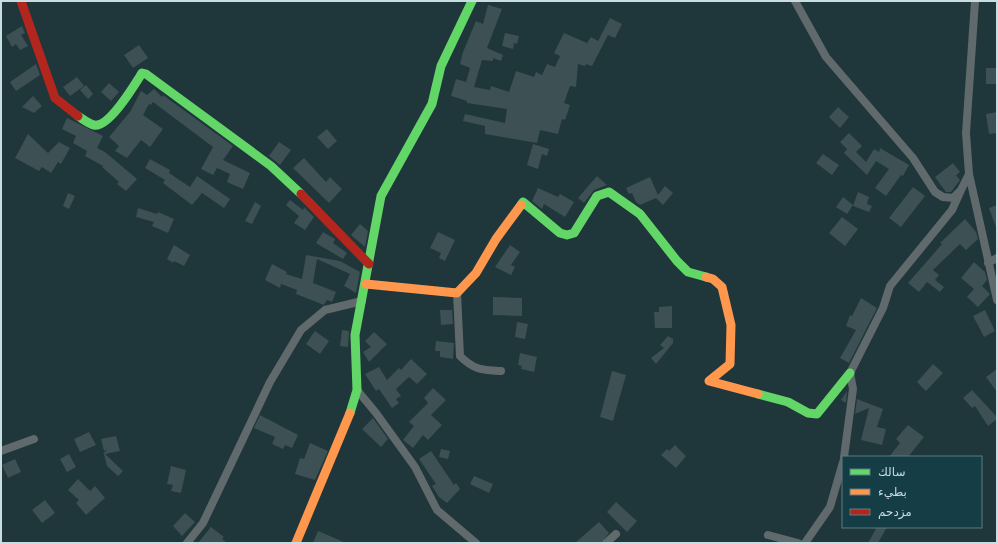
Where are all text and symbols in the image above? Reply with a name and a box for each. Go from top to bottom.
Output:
legend [842,456,982,528]
text: سالك [878,465,905,479]
text: بطيء [878,485,907,499]
text: مزدحم [878,505,912,520]

